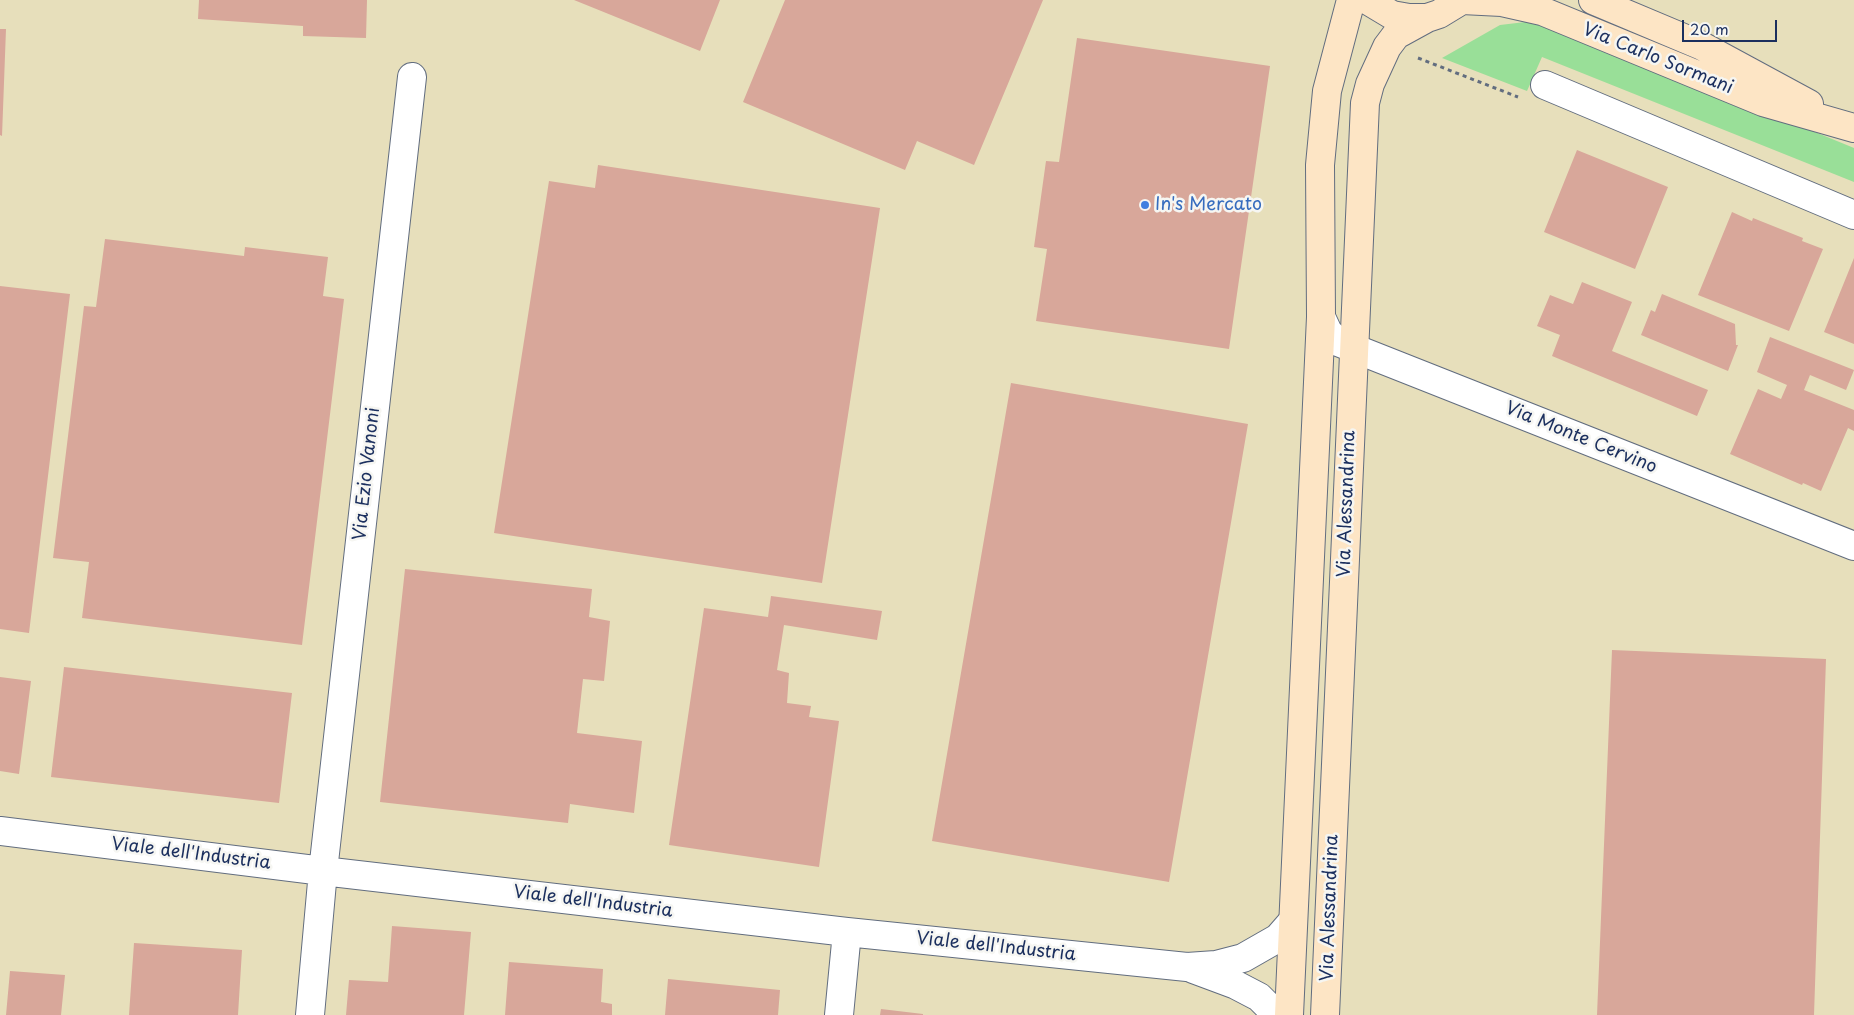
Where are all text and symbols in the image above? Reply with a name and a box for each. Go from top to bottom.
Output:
scale bar [1684,10,1779,42]
text: 20 m [1690,17,1729,40]
street label: Via Carlo Sormani [1580,19,1736,99]
place label: In's Mercato [1155,194,1262,216]
marker: In's Mercato [1139,199,1151,211]
street label: Via Monte Cervino [1502,398,1660,478]
street label: Via Ezio Vanoni [349,406,385,542]
street label: Via Alessandrina [1334,430,1360,578]
street label: Viale dell'Industria [110,834,272,874]
street label: Via Alessandrina [1317,834,1343,982]
street label: Viale dell'Industria [512,882,674,922]
street label: Viale dell'Industria [915,928,1077,966]

